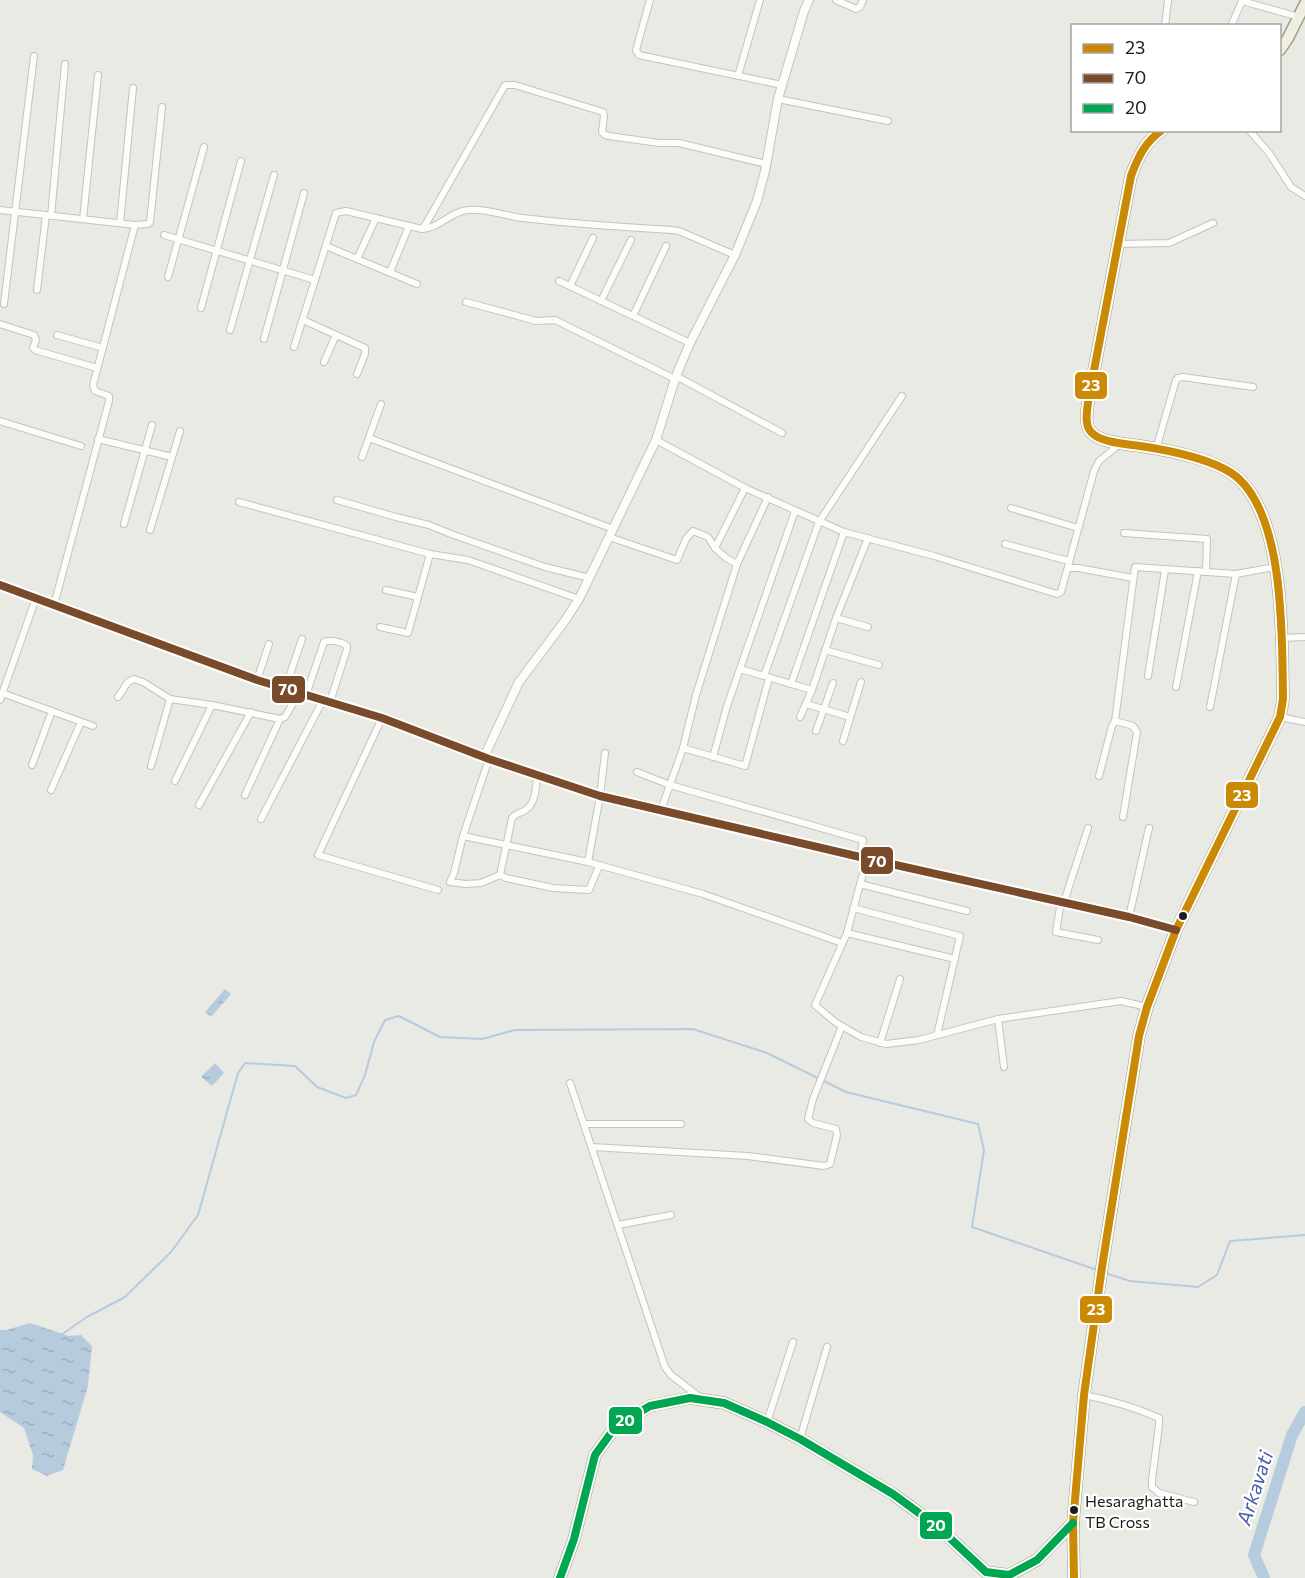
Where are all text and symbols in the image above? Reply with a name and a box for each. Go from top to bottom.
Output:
legend [1071,24,1281,132]
text: 23 [1125,36,1145,58]
text: 70 [1125,66,1146,88]
text: 20 [1125,96,1147,118]
line badge: 23 [1074,371,1108,400]
text: 23 [1082,375,1100,394]
line badge: 70 [271,675,306,704]
text: 70 [278,679,298,698]
line badge: 23 [1225,781,1259,809]
text: 23 [1233,785,1251,804]
line badge: 70 [860,846,894,875]
text: 70 [867,851,887,870]
unlabelled marker [1177,910,1189,922]
line badge: 23 [1079,1295,1113,1324]
text: 23 [1087,1299,1105,1318]
line badge: 20 [608,1406,643,1435]
text: 20 [615,1410,635,1429]
water label: Arkavati [1231,1447,1278,1529]
place label: Hesaraghatta TB Cross [1085,1491,1183,1531]
marker: Hesaraghatta TB Cross [1068,1504,1080,1516]
line badge: 20 [919,1511,953,1540]
text: 20 [926,1515,946,1534]

